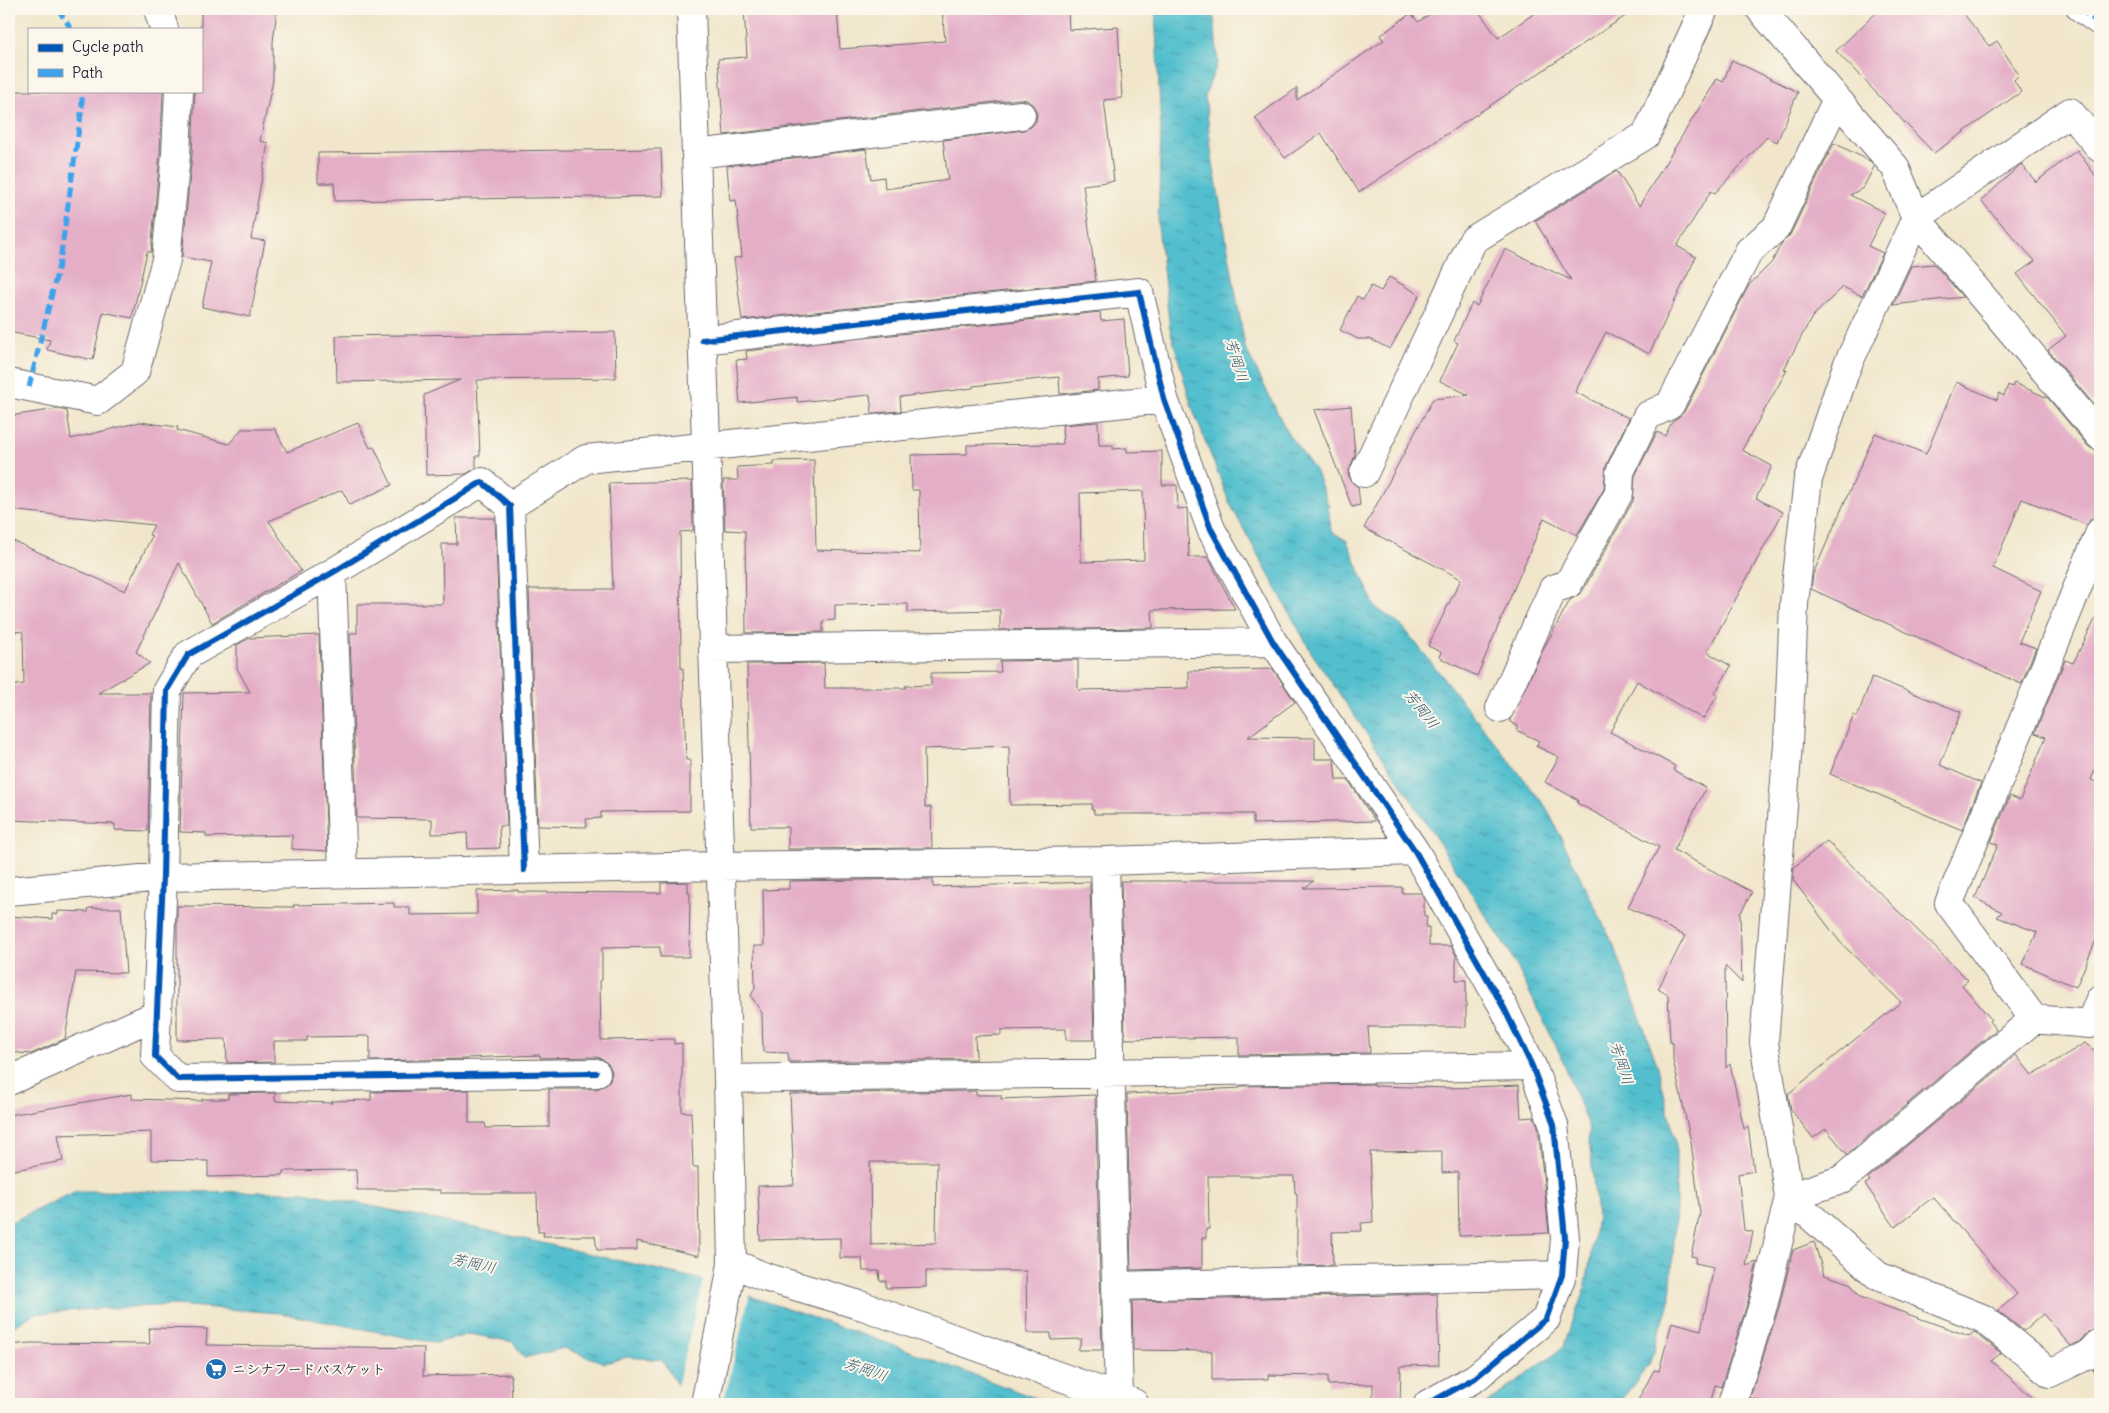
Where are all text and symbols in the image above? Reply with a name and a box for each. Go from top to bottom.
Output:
legend [28,28,202,92]
text: Cycle path [72,37,144,56]
text: Path [72,63,103,82]
water label: 芳岡川 [1221,336,1253,384]
water label: 芳岡川 [1401,685,1443,733]
water label: 芳岡川 [1606,1039,1638,1087]
water label: 芳岡川 [450,1249,498,1277]
water label: 芳岡川 [842,1353,890,1385]
supermarket icon: ニシナフードバスケット [204,1357,228,1381]
place label: ニシナフードバスケット [232,1360,386,1378]

